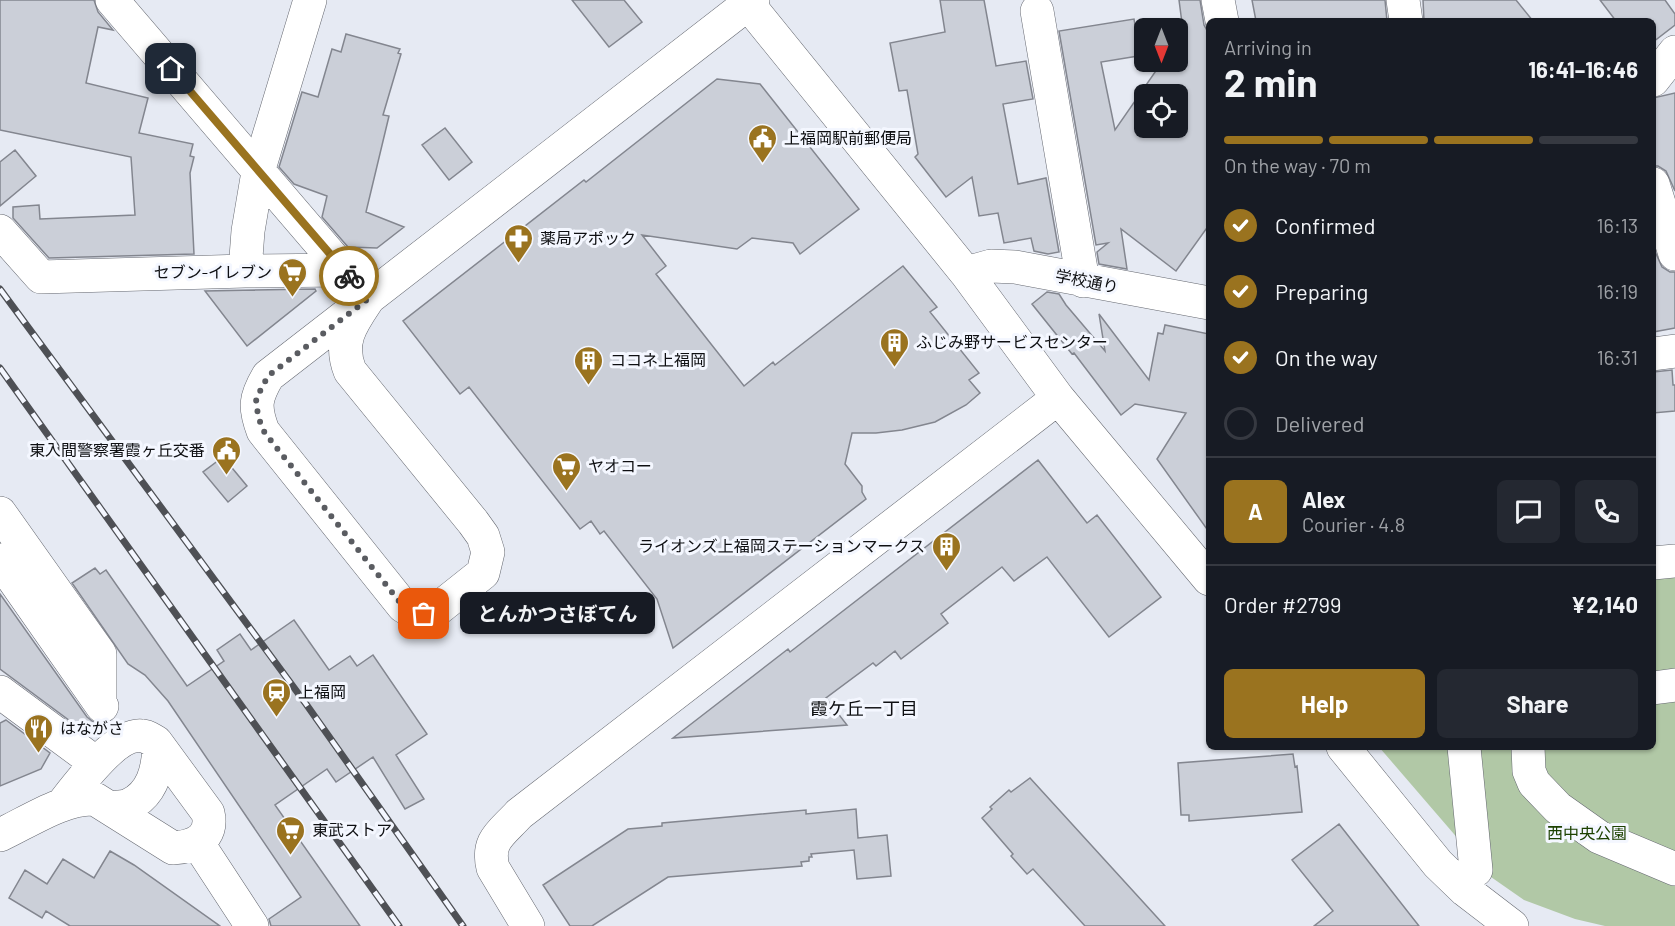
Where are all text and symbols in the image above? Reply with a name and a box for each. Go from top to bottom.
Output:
north arrow [1134,18,1188,72]
map controls [1134,18,1188,138]
text: Arriving in [1224,35,1312,59]
pin [145,43,196,94]
icon: home [154,52,187,85]
text: 16:41–16:46 [1528,56,1638,82]
text: 2 min [1224,58,1317,105]
button: locate [1134,84,1188,138]
public building icon: 上福岡駅前郵便局 [747,122,779,164]
place label: 上福岡駅前郵便局 [784,128,912,147]
text: On the way · 70 m [1224,153,1371,177]
icon: check [1224,209,1257,242]
text: Confirmed [1275,212,1375,238]
text: 16:13 [1597,213,1638,237]
pharmacy icon: 薬局アポック [503,222,535,264]
place label: 薬局アポック [540,228,636,247]
courier [319,246,379,306]
supermarket icon: セブン-イレブン [277,256,309,298]
icon: bike [333,260,366,293]
place label: セブン-イレブン [154,262,272,281]
street label: 学校通り [1054,265,1120,296]
icon: check [1224,275,1257,308]
text: Preparing [1275,278,1368,304]
text: 16:19 [1597,279,1638,303]
building icon: ふじみ野サービスセンター [879,326,911,368]
place label: ふじみ野サービスセンター [916,332,1108,351]
icon: check [1224,341,1257,374]
building icon: ココネ上福岡 [573,344,605,386]
text: On the way [1275,344,1378,370]
text: 16:31 [1597,345,1638,369]
place label: ココネ上福岡 [610,350,706,369]
text: Delivered [1275,410,1364,436]
public building icon: 東入間警察署霞ヶ丘交番 [210,434,242,476]
place label: 東入間警察署霞ヶ丘交番 [29,440,205,459]
supermarket icon: ヤオコー [551,450,583,492]
place label: ヤオコー [588,456,652,475]
button: chat [1497,480,1560,543]
button: phone [1575,480,1638,543]
text: Alex [1302,486,1345,512]
text: A [1248,498,1263,524]
text: Courier · 4.8 [1302,512,1405,536]
building icon: ライオンズ上福岡ステーションマークス [930,530,962,572]
place label: ライオンズ上福岡ステーションマークス [638,536,925,555]
pin [398,588,449,639]
text: Order #2799 [1224,591,1341,617]
text: ¥2,140 [1571,591,1638,617]
callout: とんかつさぼてん [460,593,655,635]
icon: bag [407,597,440,630]
text: とんかつさぼてん [478,601,638,625]
button: Help [1224,669,1425,738]
button: Share [1437,669,1638,738]
station icon: 上福岡 [261,676,293,718]
place label: 上福岡 [298,682,346,701]
district label: 霞ケ丘一丁目 [810,697,918,719]
restaurant icon: はながさ [23,712,55,754]
place label: はながさ [60,718,124,737]
supermarket icon: 東武ストア [275,814,307,856]
place label: 東武ストア [312,820,392,839]
park label: 西中央公園 [1547,823,1627,842]

